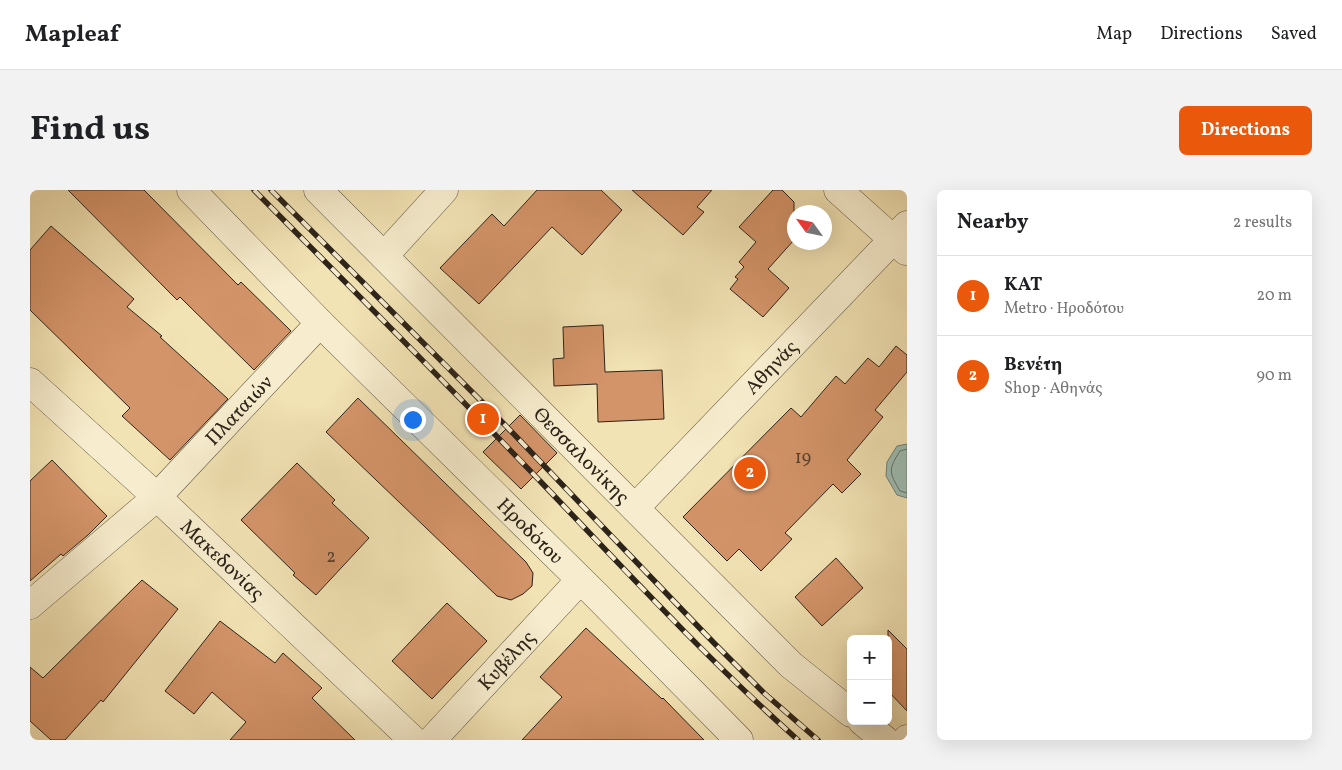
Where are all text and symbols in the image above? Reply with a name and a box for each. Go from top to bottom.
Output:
text: Mapleaf [25,18,119,52]
text: Map [1096,22,1132,47]
text: Directions [1160,22,1243,47]
text: Saved [1271,22,1317,47]
text: Find us [30,106,150,154]
button: Directions [1179,106,1312,155]
north arrow [787,205,832,250]
text: Nearby [957,208,1028,237]
text: 2 results [1233,212,1292,234]
text: ΚΑΤ [1004,272,1042,298]
text: 1 [970,285,976,307]
text: 20 m [1257,285,1292,307]
text: Metro · Ηροδότου [1004,298,1124,320]
street label: Αθηνάς [739,335,805,402]
text: Βενέτη [1004,352,1062,378]
text: 2 [969,365,977,387]
text: 90 m [1256,365,1292,387]
street label: Πλαταιών [200,370,280,453]
text: Shop · Αθηνάς [1004,378,1102,400]
pin: 1 [467,400,499,438]
street label: Θεσσαλονίκης [526,402,635,511]
your location [400,407,426,433]
house number: 19 [795,446,811,471]
pin: 2 [734,454,766,492]
street label: Ηροδότου [489,492,569,572]
street label: Μακεδονίας [173,514,270,608]
house number: 2 [326,545,336,570]
street label: Κυβέλης [472,625,543,698]
map controls [847,635,892,725]
button: + [847,635,892,680]
button: − [847,680,892,725]

